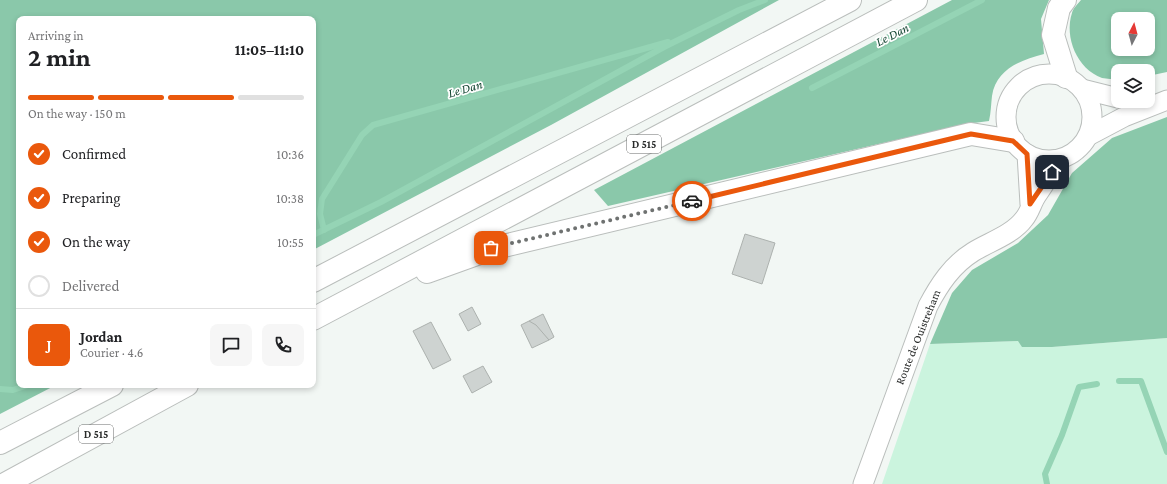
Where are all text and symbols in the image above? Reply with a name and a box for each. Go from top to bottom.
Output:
north arrow [1111,12,1155,56]
map controls [1111,12,1155,108]
water label: Le Dan [873,20,912,49]
text: Arriving in [28,28,84,43]
text: 11:05–11:10 [235,42,304,58]
text: 2 min [28,43,91,72]
button: layers [1111,64,1155,108]
water label: Le Dan [446,76,485,101]
text: On the way · 150 m [28,106,126,121]
road number: D 515 [627,135,661,153]
icon: check [28,143,50,165]
text: Confirmed [62,146,126,162]
text: 10:36 [277,147,304,162]
pin [1035,155,1069,189]
icon: home [1041,161,1063,183]
courier [672,181,712,221]
icon: check [28,187,50,209]
text: Preparing [62,190,121,206]
icon: car [681,190,703,212]
text: 10:38 [276,191,304,206]
icon: check [28,231,50,253]
pin [474,231,508,265]
text: On the way [62,234,130,250]
text: 10:55 [277,235,304,250]
icon: bag [480,237,502,259]
text: Delivered [62,278,119,294]
street label: Route de Ouistreham [893,287,944,387]
button: chat [210,324,252,366]
button: phone [262,324,304,366]
text: Jordan [80,329,122,345]
text: J [46,337,52,353]
text: Courier · 4.6 [80,345,143,360]
road number: D 515 [79,425,113,443]

